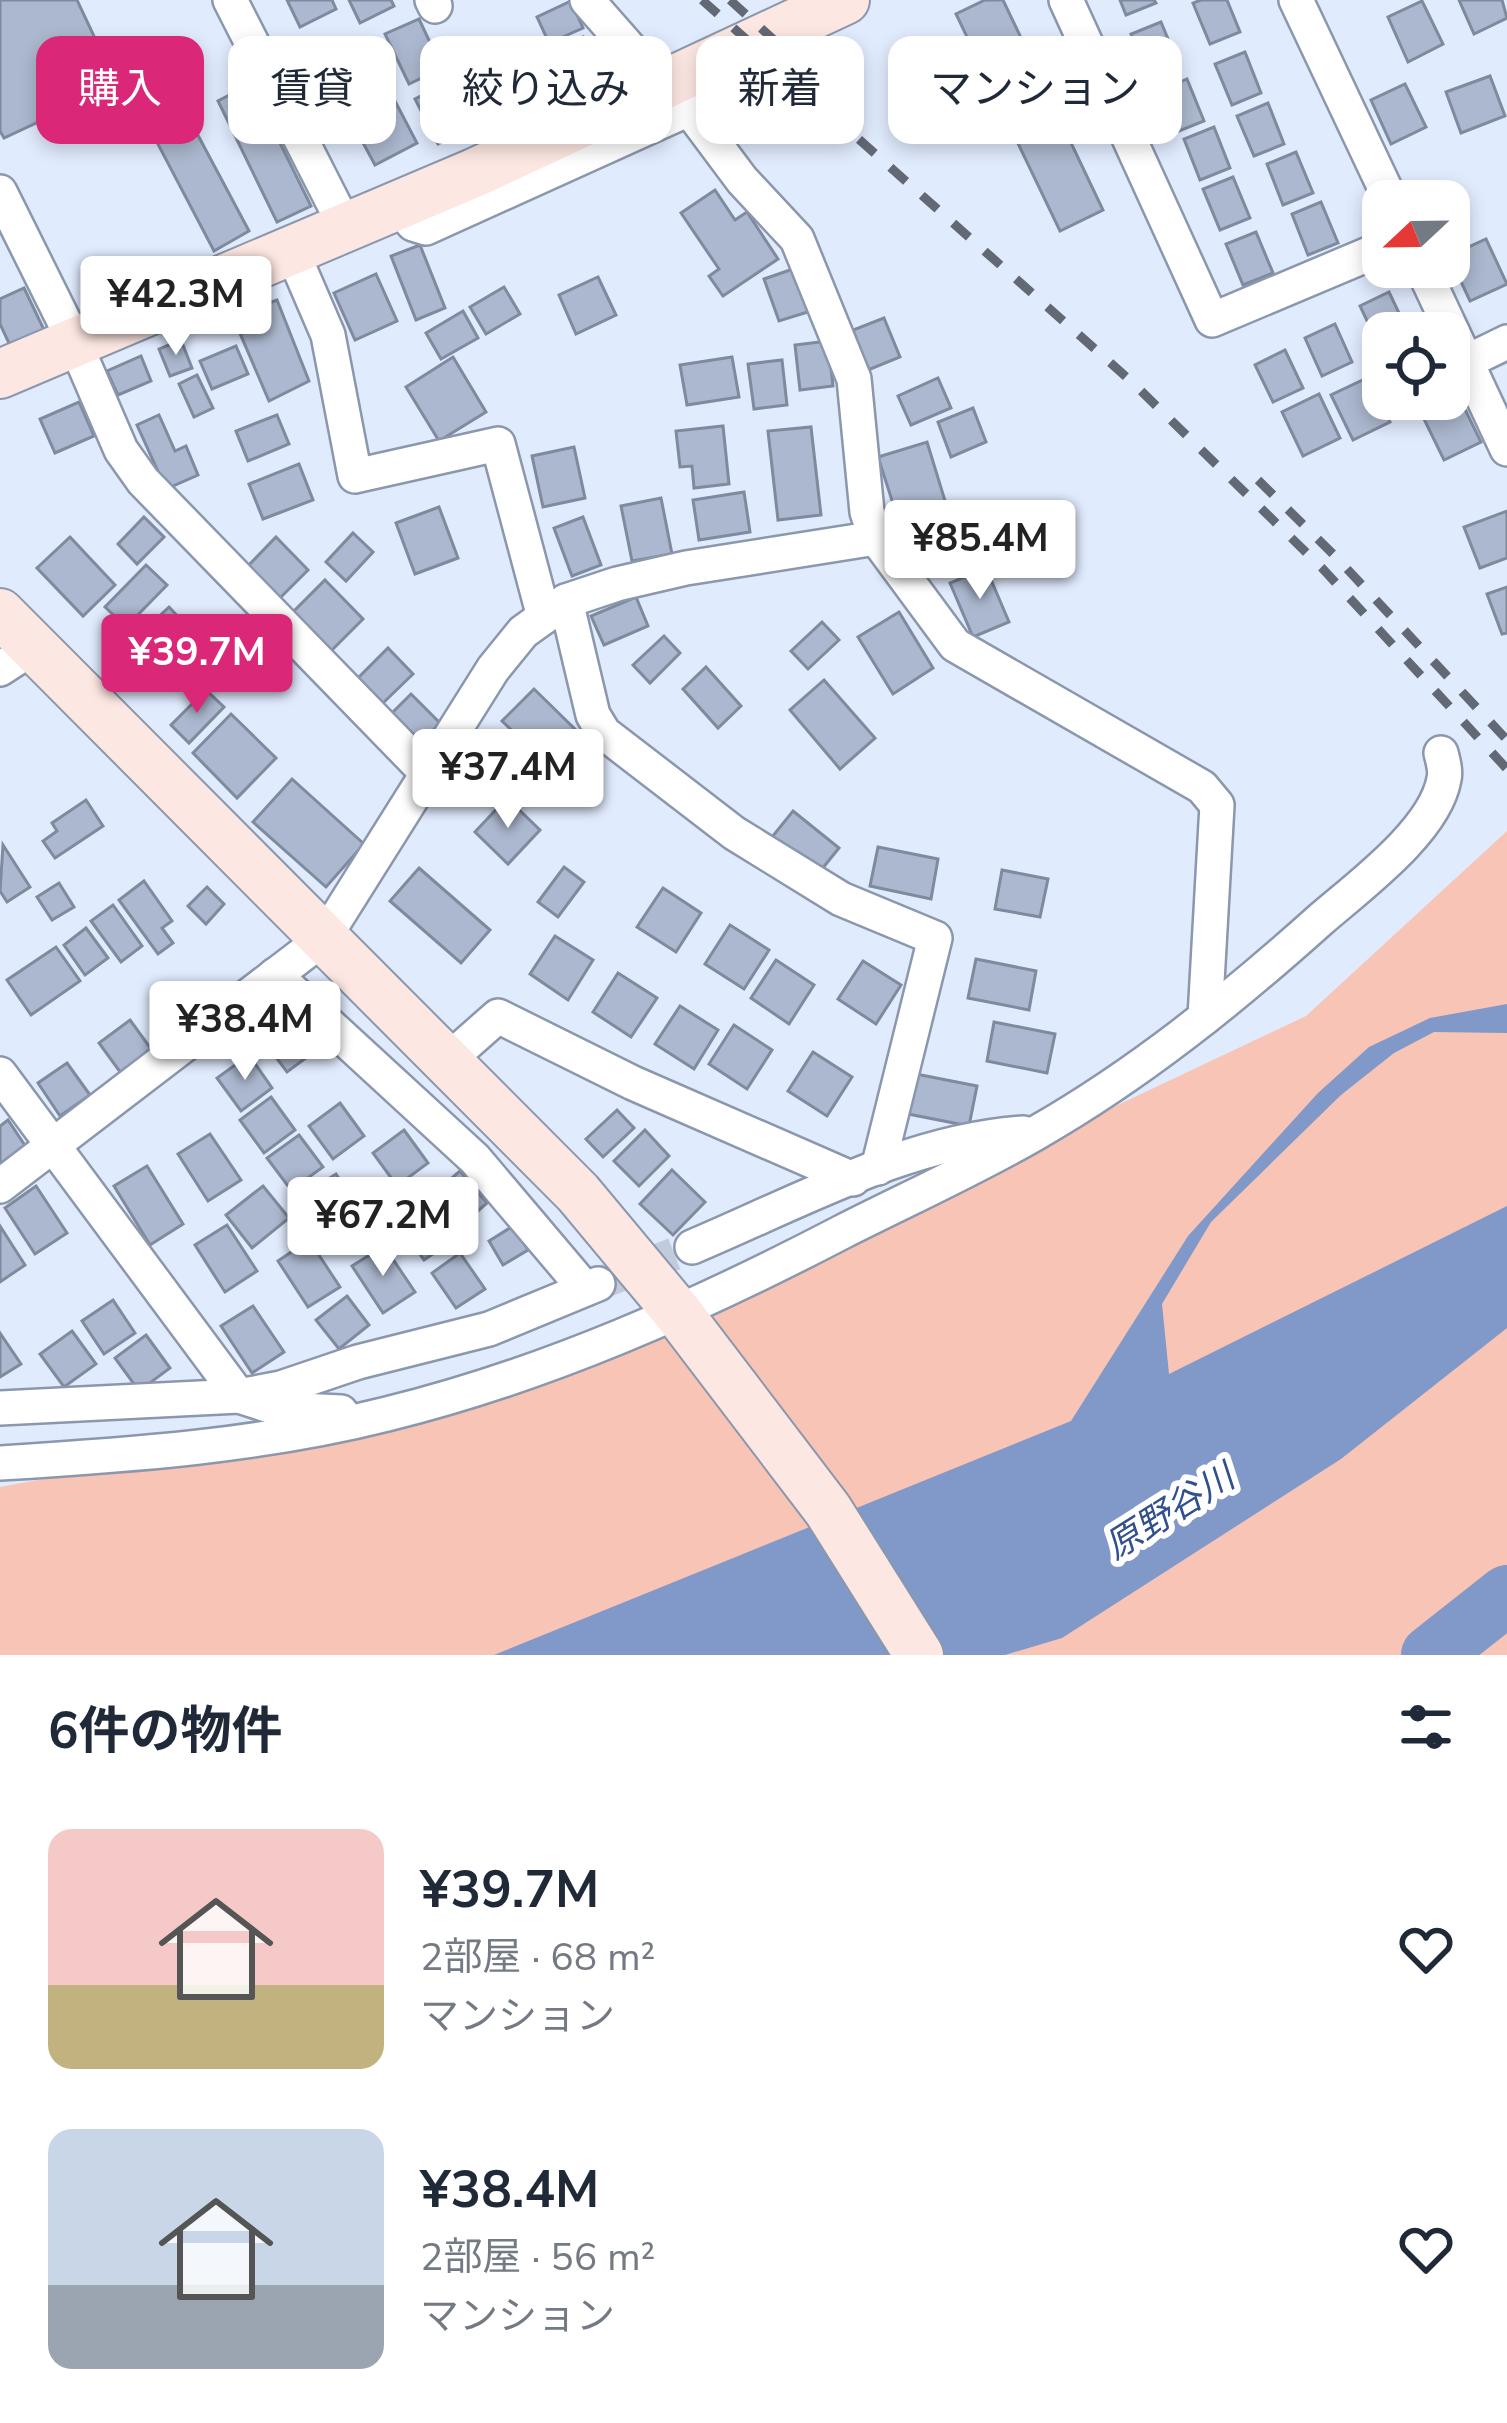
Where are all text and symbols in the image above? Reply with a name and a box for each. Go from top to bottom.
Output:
chip: 購入 [36,36,204,144]
chip: 賃貸 [228,36,396,144]
chip: 絞り込み [420,36,672,144]
chip: 新着 [696,36,864,144]
chip: マンション [888,36,1182,144]
north arrow [1362,180,1470,288]
map controls [1362,180,1470,420]
pin: ¥42.3M [78,256,274,358]
text: ¥42.3M [107,268,245,321]
button: locate [1362,312,1470,420]
pin: ¥85.4M [882,500,1078,602]
text: ¥85.4M [911,512,1049,565]
pin: ¥39.7M [99,614,295,716]
text: ¥39.7M [128,626,266,679]
pin: ¥37.4M [410,729,606,831]
text: ¥37.4M [439,741,577,794]
pin: ¥38.4M [147,981,343,1083]
text: ¥38.4M [176,993,314,1046]
pin: ¥67.2M [285,1177,481,1279]
text: ¥67.2M [314,1189,452,1242]
water label: 原野谷川 [1096,1451,1247,1571]
icon: filters [1393,1694,1459,1760]
text: 6件の物件 [48,1696,283,1766]
text: ¥39.7M [420,1855,599,1925]
icon: home [144,1877,288,2021]
icon: heart [1393,1916,1459,1982]
text: 2部屋 · 68 m² [420,1931,655,1984]
text: マンション [420,1990,615,2043]
text: ¥38.4M [420,2155,599,2225]
icon: home [144,2177,288,2321]
icon: heart [1393,2216,1459,2282]
text: 2部屋 · 56 m² [420,2231,655,2284]
text: マンション [420,2290,615,2343]

